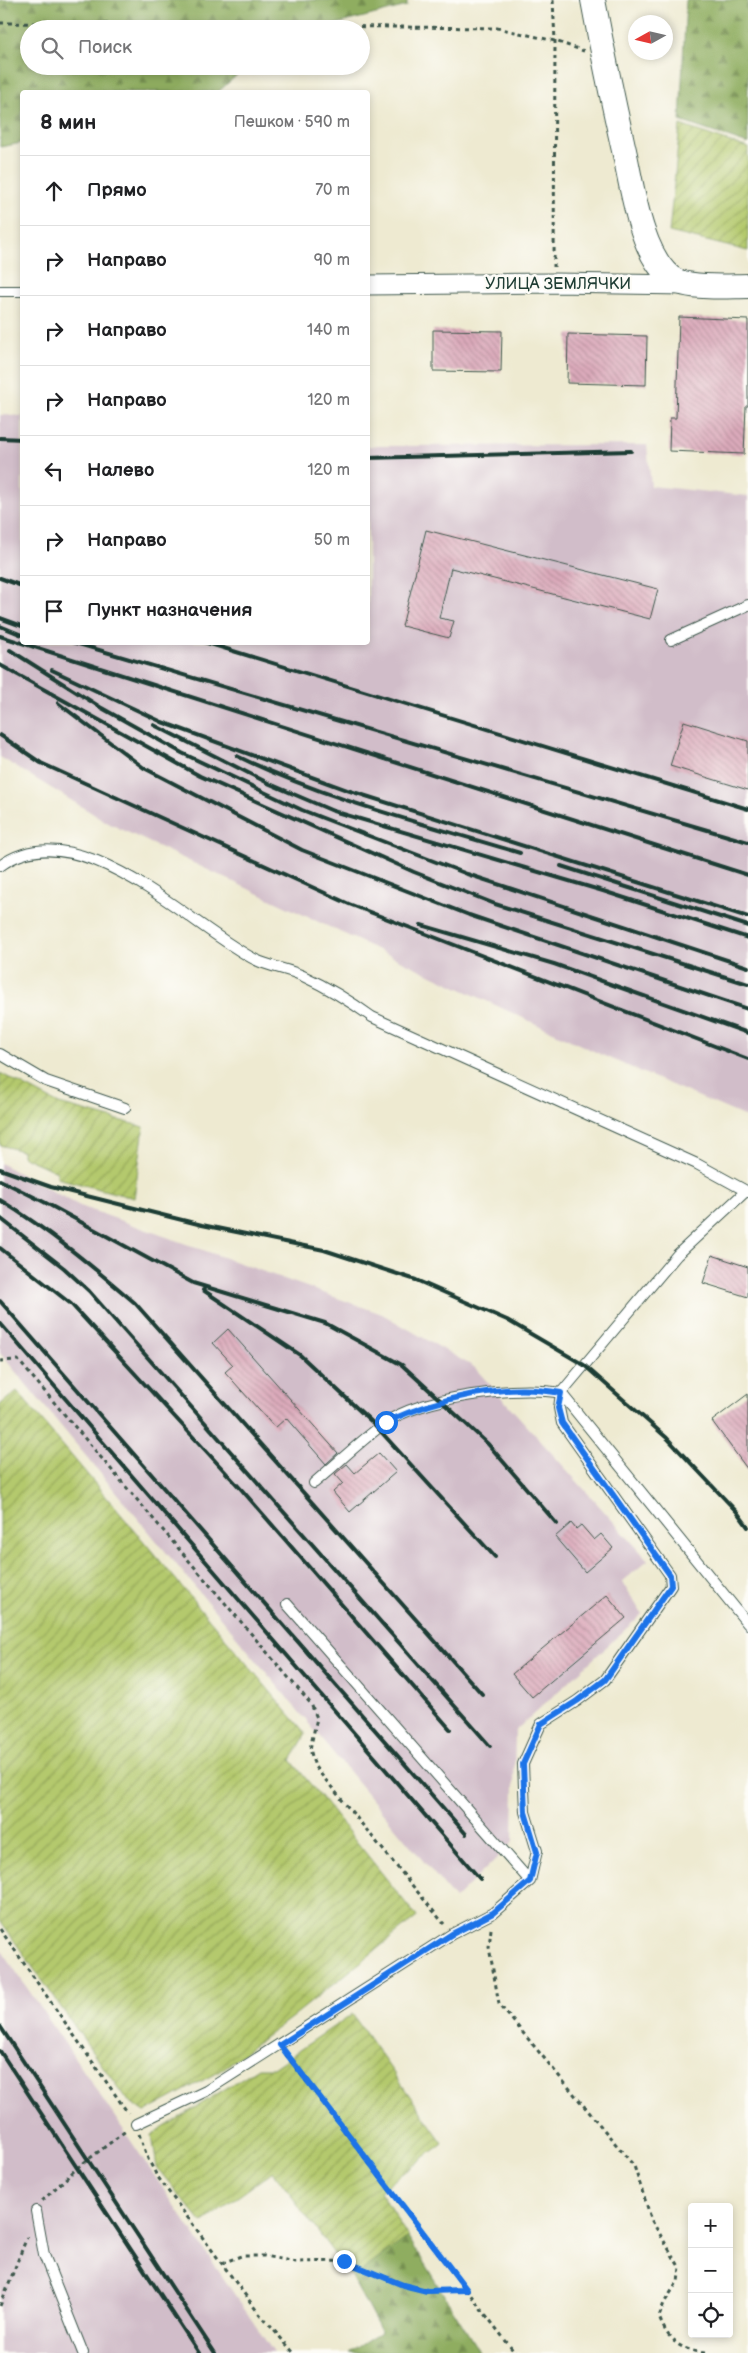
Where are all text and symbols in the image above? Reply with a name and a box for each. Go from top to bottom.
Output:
north arrow [628,15,673,60]
search box [20,20,370,75]
icon: search [38,34,66,62]
text: Поиск [78,36,132,59]
text: 8 мин [40,110,96,135]
text: Пешком · 590 m [234,113,350,132]
icon: ahead [40,177,68,205]
text: Прямо [87,179,147,202]
text: 70 m [315,181,350,200]
icon: right [40,247,68,275]
text: Направо [87,249,167,272]
text: 90 m [314,251,350,270]
street label: УЛИЦА ЗЕМЛЯЧКИ [485,275,631,294]
icon: right [40,317,68,345]
text: Направо [87,319,167,342]
text: 140 m [307,321,350,340]
icon: right [40,387,68,415]
text: Направо [87,389,167,412]
text: 120 m [307,391,350,410]
icon: left [40,457,68,485]
text: Налево [87,459,154,482]
text: 120 m [307,461,350,480]
icon: right [40,527,68,555]
text: Направо [87,529,167,552]
text: 50 m [314,531,350,550]
icon: arrive [40,597,68,625]
text: Пункт назначения [87,599,252,622]
route start [375,1411,398,1434]
map controls [688,2203,733,2338]
button: + [688,2203,733,2248]
button: − [688,2248,733,2293]
route end [333,2250,356,2273]
button: locate [688,2293,733,2338]

